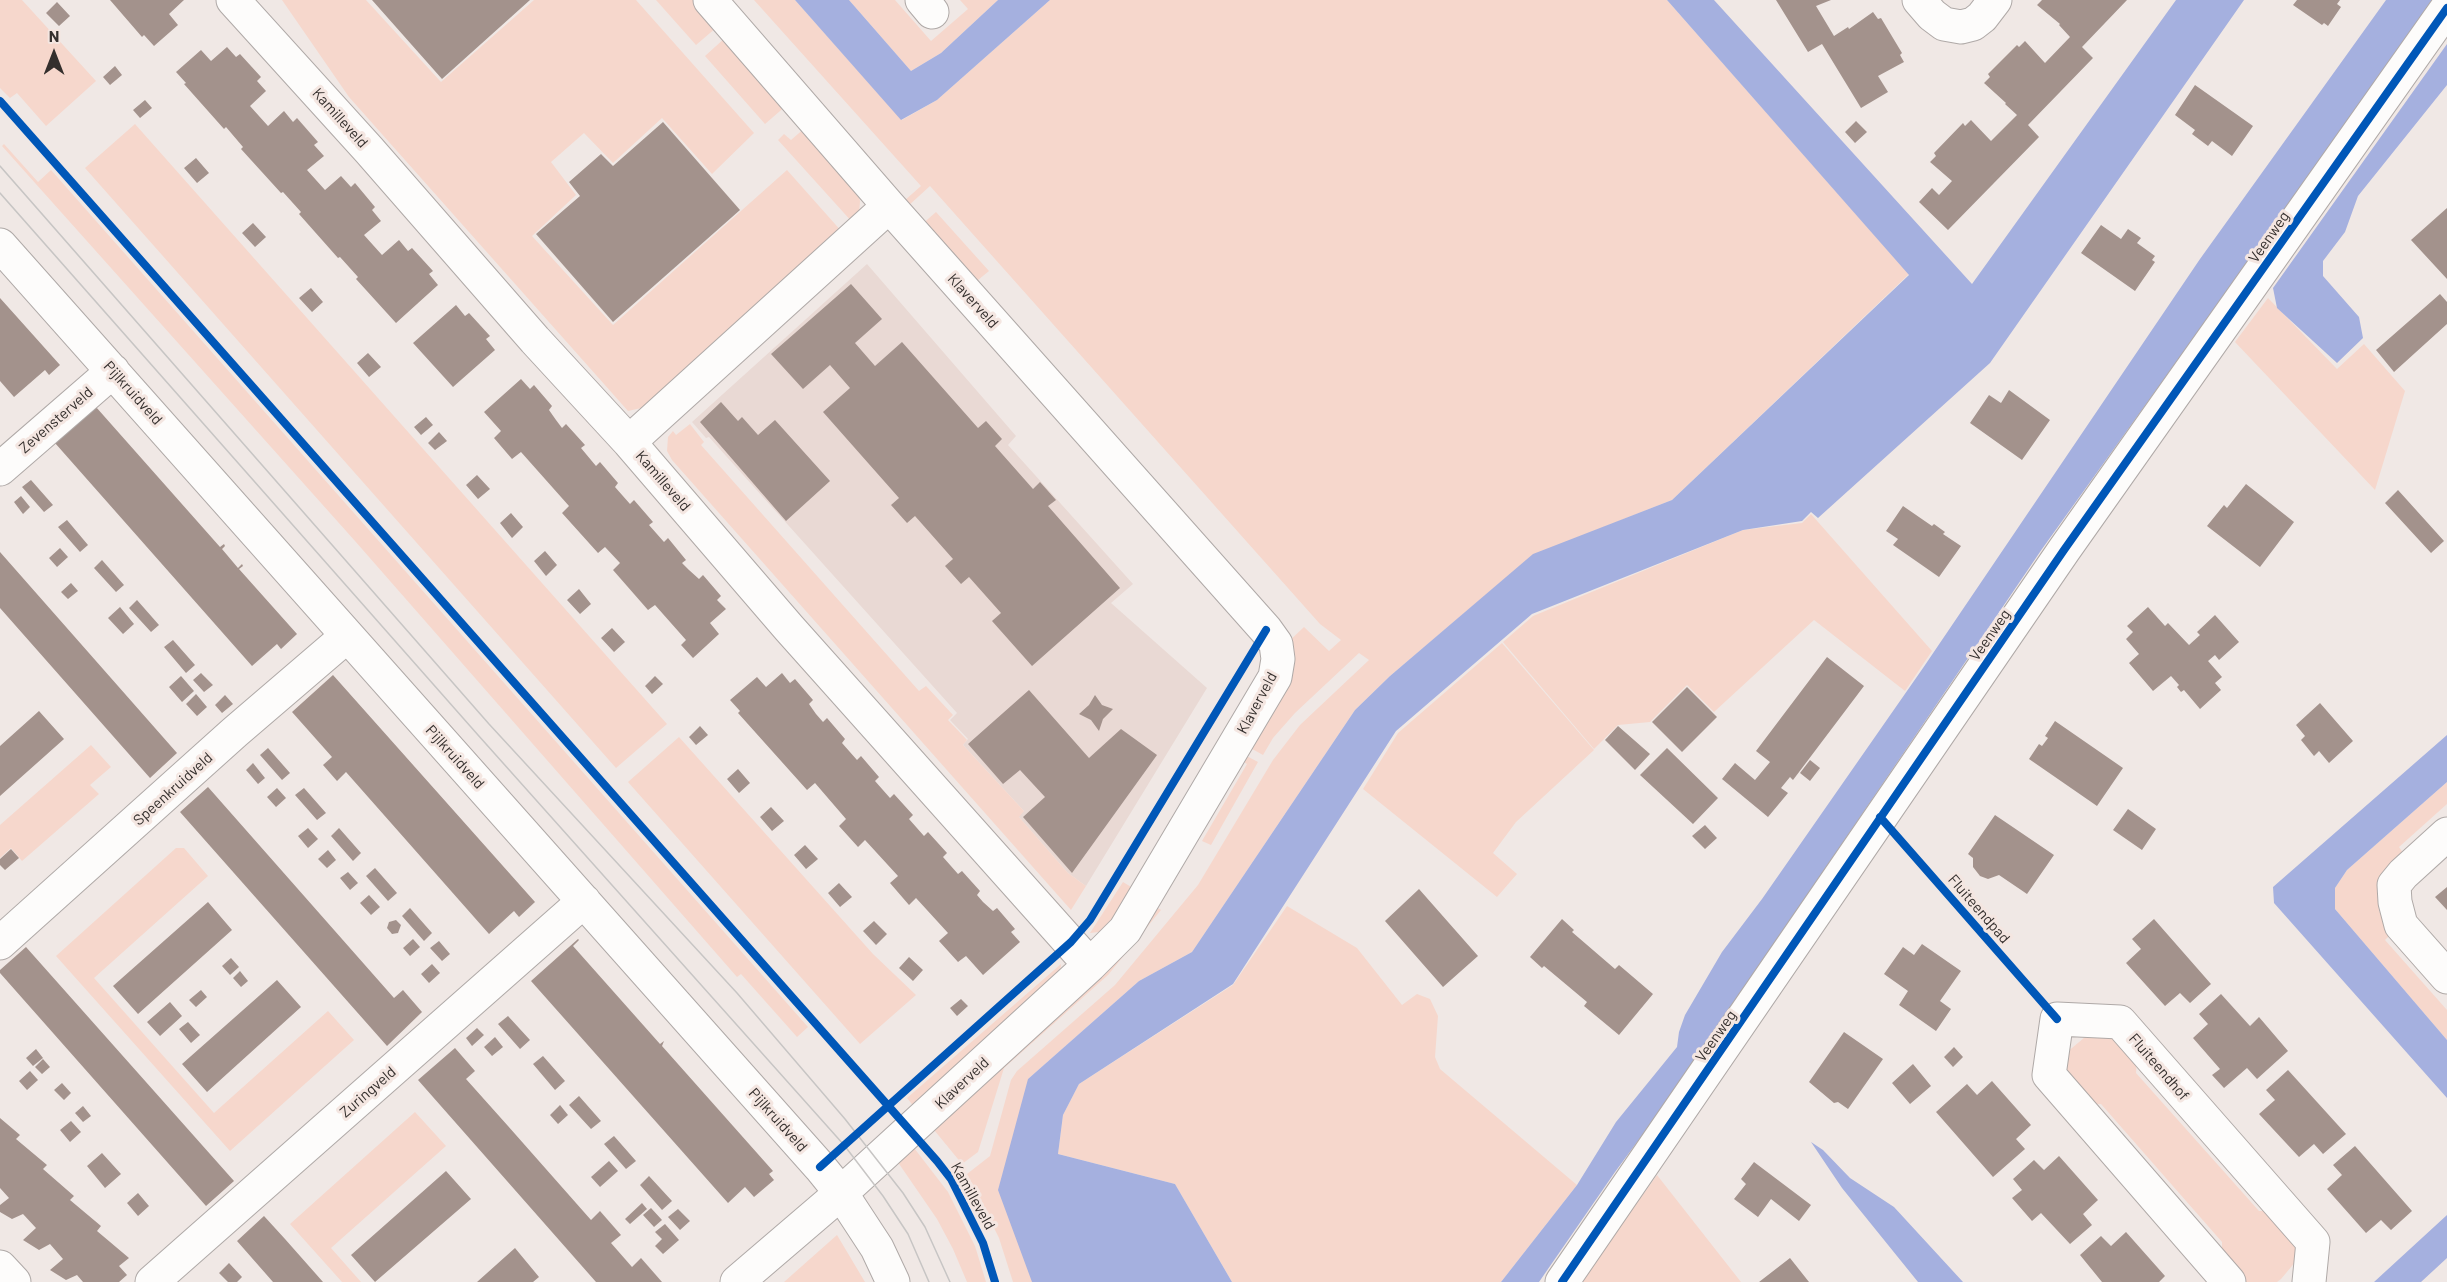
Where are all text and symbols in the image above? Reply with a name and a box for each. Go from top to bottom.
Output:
north arrow [24,24,84,84]
text: N [49,26,59,45]
street label: Kamilleveld [308,84,372,152]
street label: Veenweg [2245,208,2293,266]
street label: Klaverveld [944,270,1002,332]
street label: Pijlkruidveld [100,357,166,429]
street label: Zevensterveld [15,383,97,457]
street label: Kamilleveld [632,447,694,515]
street label: Veenweg [1966,606,2014,664]
street label: Klaverveld [1233,669,1281,737]
street label: Pijlkruidveld [422,721,488,793]
street label: Speenkruidveld [130,749,216,829]
street label: Fluiteendpad [1944,871,2014,947]
street label: Veenweg [1692,1007,1740,1065]
street label: Fluiteendhof [2125,1030,2193,1104]
street label: Klaverveld [931,1053,993,1113]
street label: Zuringveld [336,1063,400,1121]
street label: Pijlkruidveld [745,1084,811,1156]
street label: Kamilleveld [947,1159,999,1233]

